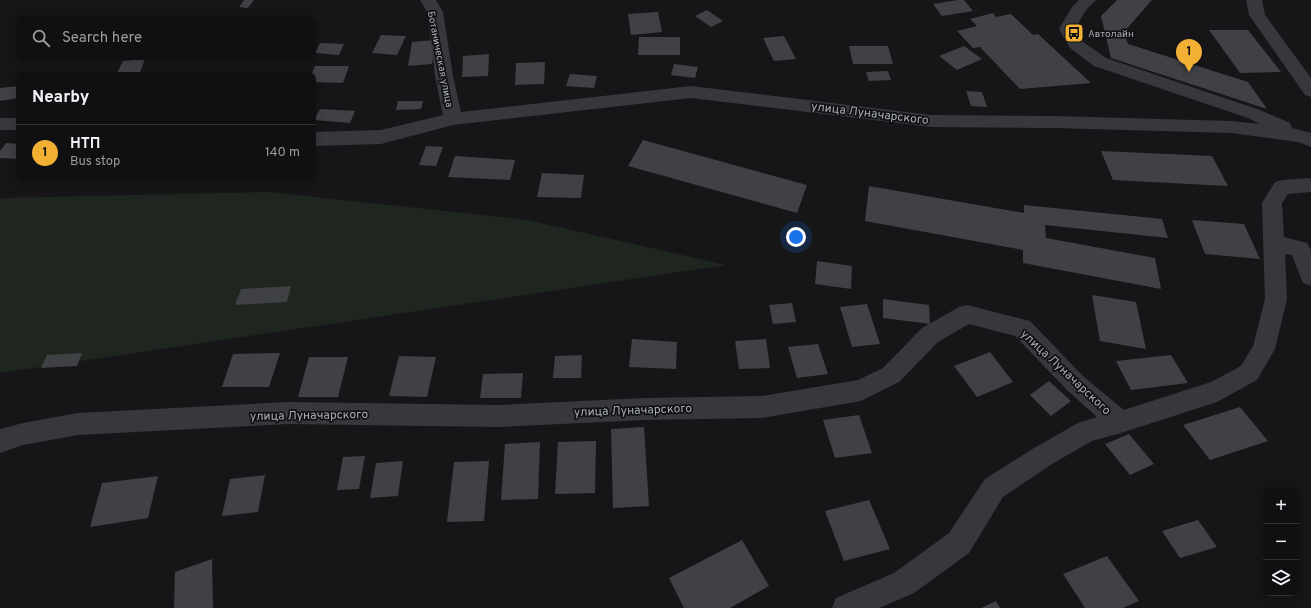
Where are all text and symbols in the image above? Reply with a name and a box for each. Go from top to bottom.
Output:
street label: Ботаническая улица [424,10,455,109]
search box [16,16,316,60]
bus stop icon: Автолайн [1063,22,1085,44]
icon: search [30,27,52,49]
place label: Автолайн [1088,28,1134,41]
text: Search here [62,29,142,48]
pin: 1 [1176,39,1202,72]
text: Nearby [32,87,89,109]
street label: улица Луначарского [810,99,930,129]
text: НТП [70,135,100,154]
text: 1 [42,145,48,161]
text: 140 m [265,145,300,161]
text: Bus stop [70,154,120,170]
your location [786,227,806,247]
street label: улица Луначарского [1017,327,1114,419]
street label: улица Луначарского [574,401,693,421]
street label: улица Луначарского [250,407,369,425]
map controls [1263,488,1299,596]
button: + [1263,488,1299,524]
button: − [1263,524,1299,560]
button: layers [1263,560,1299,596]

